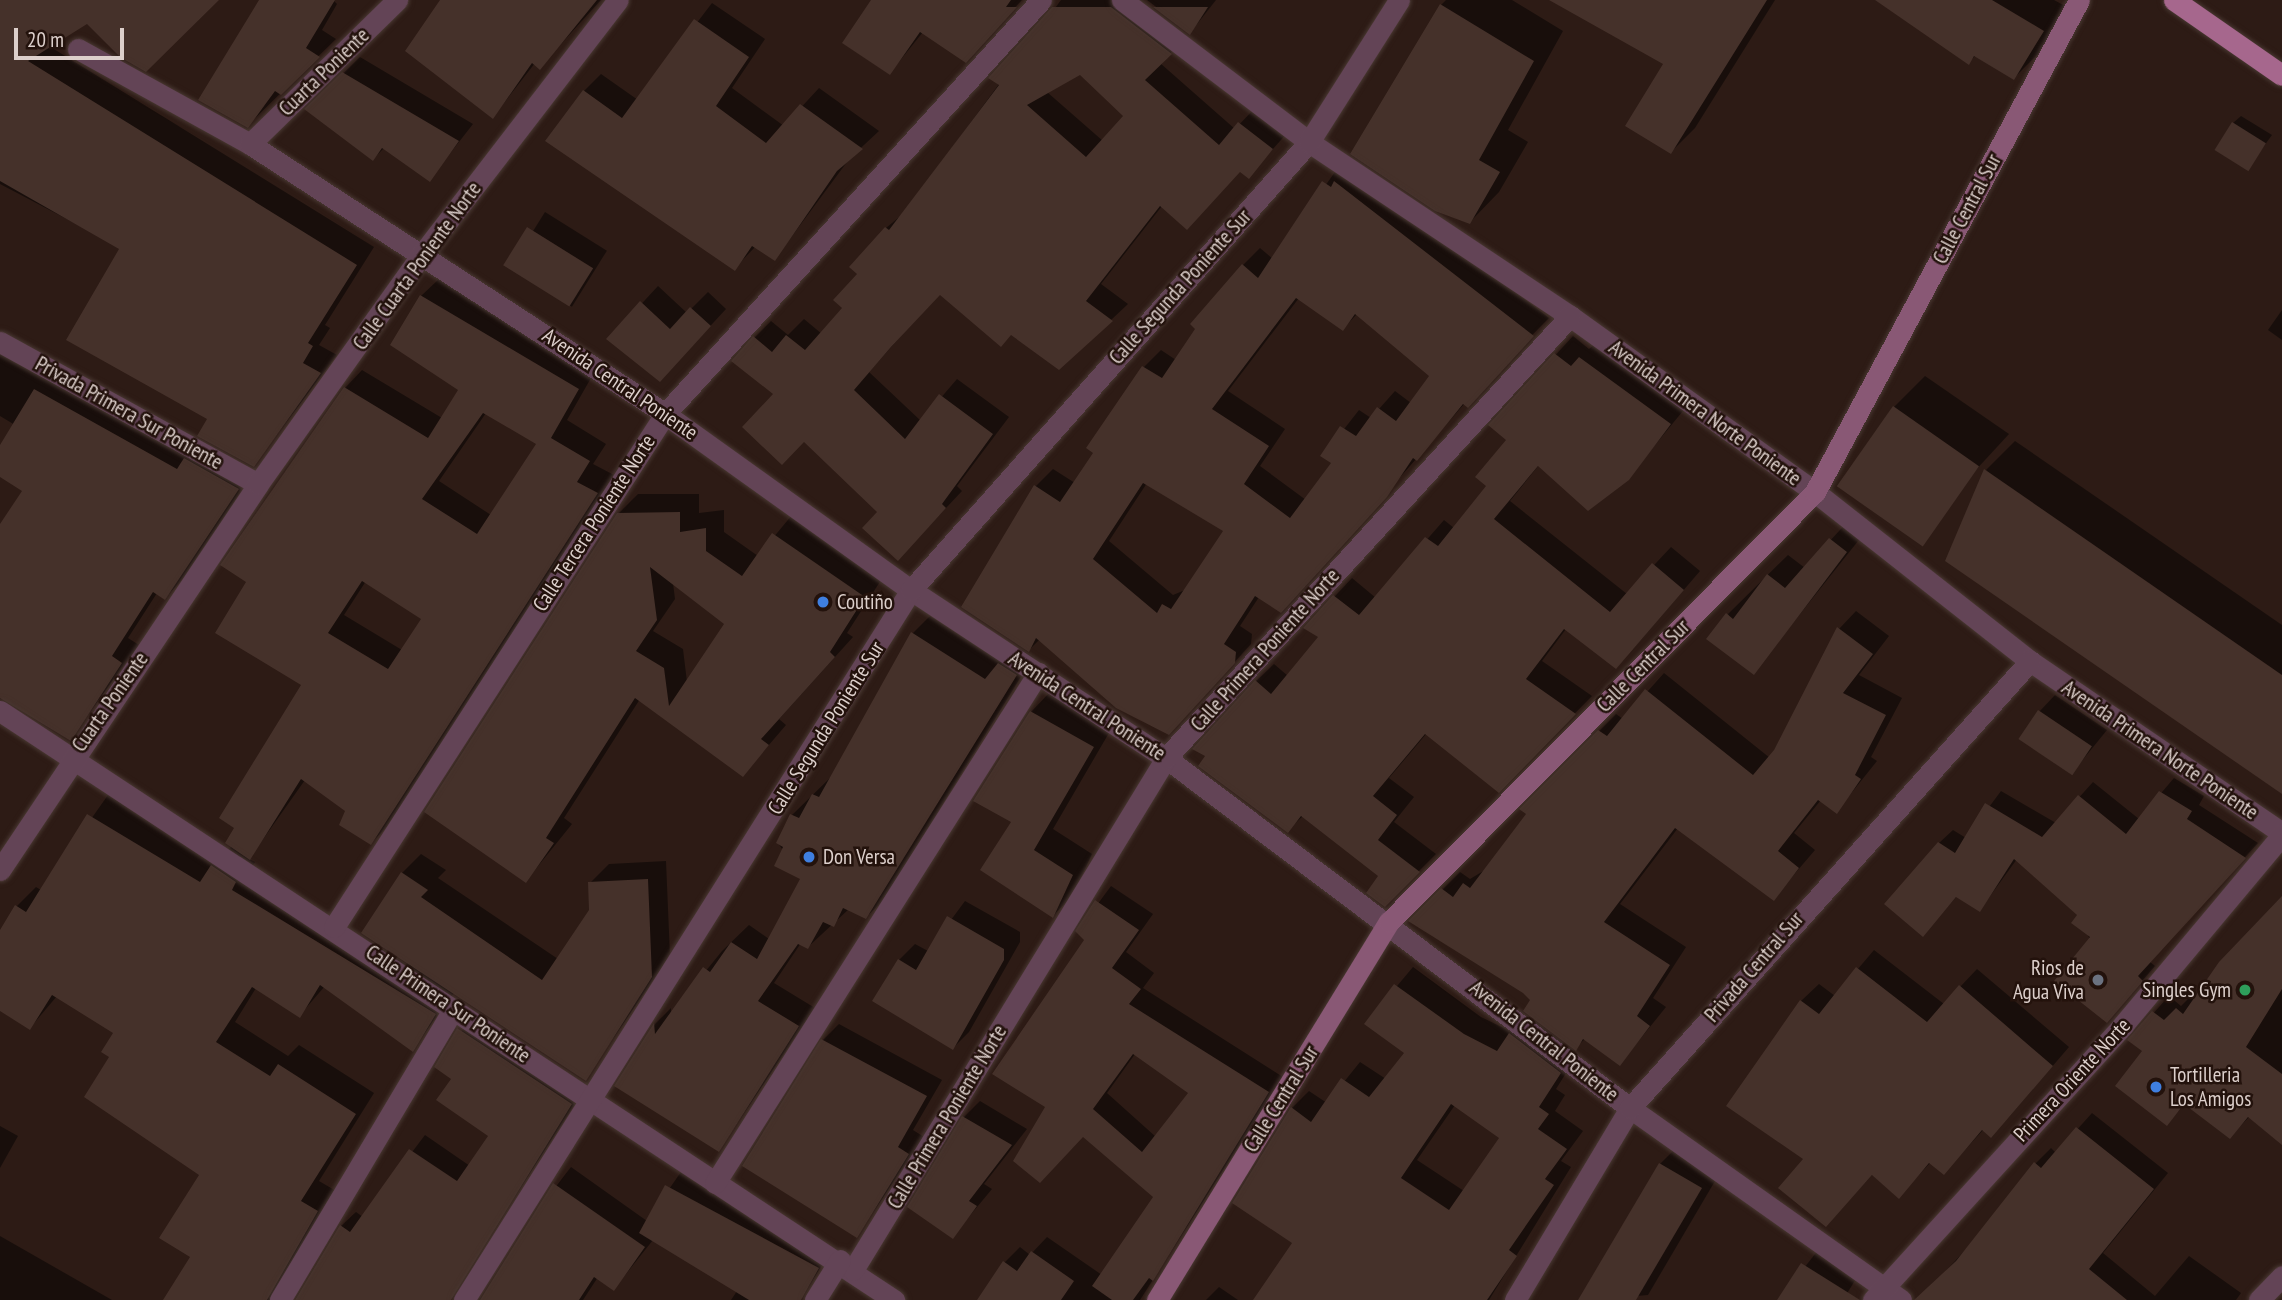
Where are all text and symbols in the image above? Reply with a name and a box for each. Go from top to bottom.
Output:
scale bar [18,14,128,58]
street label: Cuarta Poniente [274,23,374,121]
text: 20 m [27,26,64,53]
street label: Calle Central Sur [1928,150,2006,268]
street label: Calle Cuarta Poniente Norte [348,177,486,355]
street label: Calle Segunda Poniente Sur [1104,204,1256,370]
street label: Avenida Central Poniente [538,323,702,445]
street label: Avenida Primera Norte Poniente [1604,335,1806,491]
street label: Privada Primera Sur Poniente [31,351,227,475]
street label: Calle Tercera Poniente Norte [527,430,661,616]
street label: Calle Primera Poniente Norte [1185,564,1345,736]
place label: Coutiño [837,589,893,615]
marker: Coutiño [815,594,831,610]
street label: Calle Central Sur [1591,614,1695,718]
street label: Calle Segunda Poniente Sur [762,637,890,819]
street label: Avenida Central Poniente [1004,646,1170,766]
street label: Cuarta Poniente [67,647,153,757]
street label: Avenida Primera Norte Poniente [2057,675,2263,825]
place label: Don Versa [823,844,895,870]
marker: Don Versa [801,849,817,865]
street label: Privada Central Sur [1699,907,1809,1027]
street label: Calle Primera Sur Poniente [361,940,535,1068]
place label: Rios de Agua Viva [2012,955,2084,1005]
marker: Rios de Agua Viva [2090,972,2106,988]
street label: Avenida Central Poniente [1465,975,1623,1107]
place label: Singles Gym [2142,977,2231,1003]
marker: Singles Gym [2237,982,2253,998]
street label: Primera Oriente Norte [2008,1013,2136,1147]
street label: Calle Primera Poniente Norte [882,1020,1012,1214]
street label: Calle Central Sur [1238,1041,1324,1157]
place label: Tortilleria Los Amigos [2170,1062,2252,1112]
marker: Tortilleria Los Amigos [2148,1079,2164,1095]

